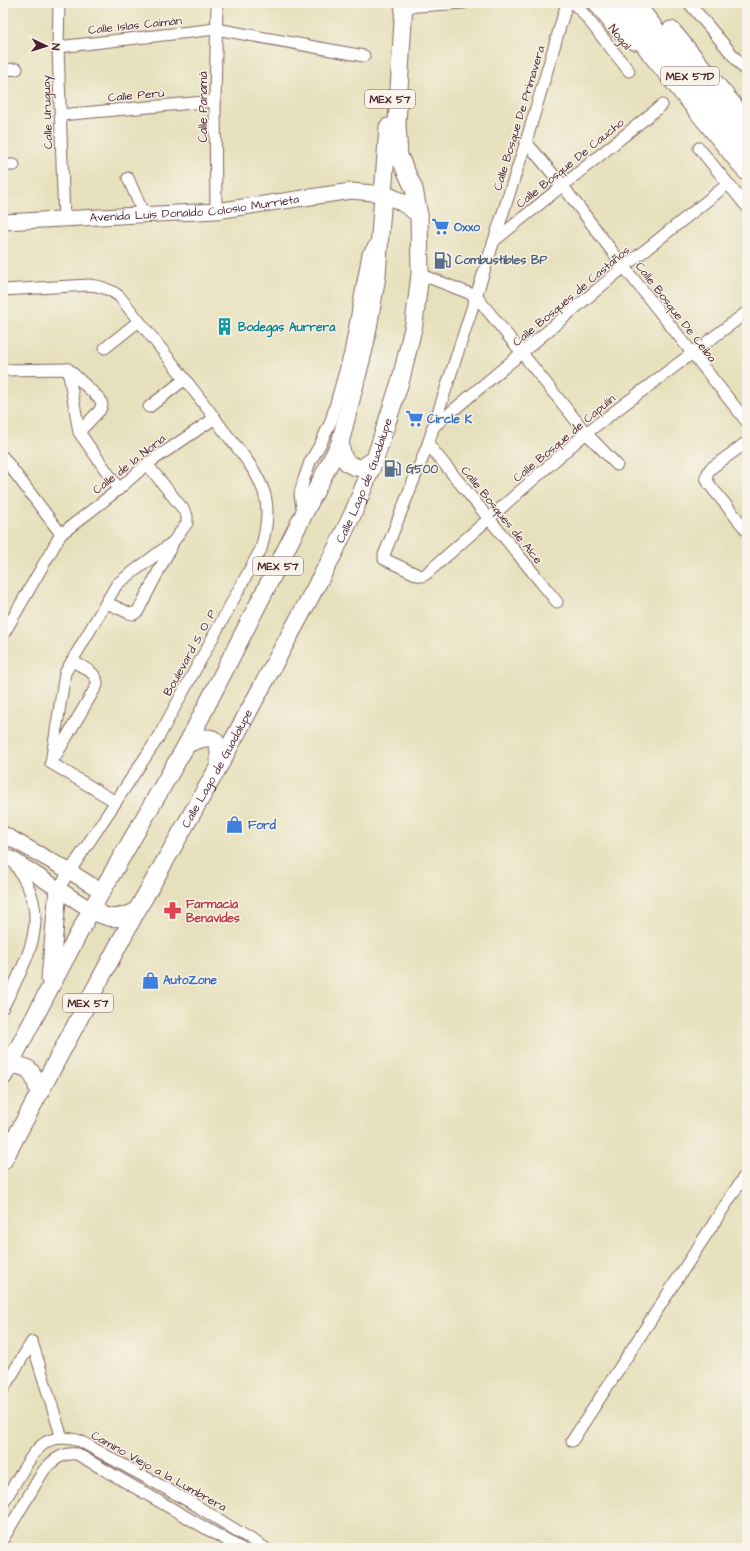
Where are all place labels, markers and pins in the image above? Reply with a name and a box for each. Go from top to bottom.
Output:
supermarket icon: Oxxo [431,217,451,237]
place label: Oxxo [454,219,480,236]
fuel station icon: Combustibles BP [432,250,452,270]
place label: Combustibles BP [455,252,548,269]
building icon: Bodegas Aurrera [215,317,235,337]
place label: Bodegas Aurrera [238,319,336,338]
supermarket icon: Circle K [404,409,424,429]
place label: Circle K [427,411,473,428]
fuel station icon: G500 [383,459,403,479]
place label: G500 [406,461,438,478]
shop icon: Ford [225,815,245,835]
place label: Ford [248,817,277,834]
place label: Farmacia Benavides [186,896,240,927]
pharmacy icon: Farmacia Benavides [163,901,183,921]
shop icon: AutoZone [140,970,160,990]
place label: AutoZone [163,972,218,989]

